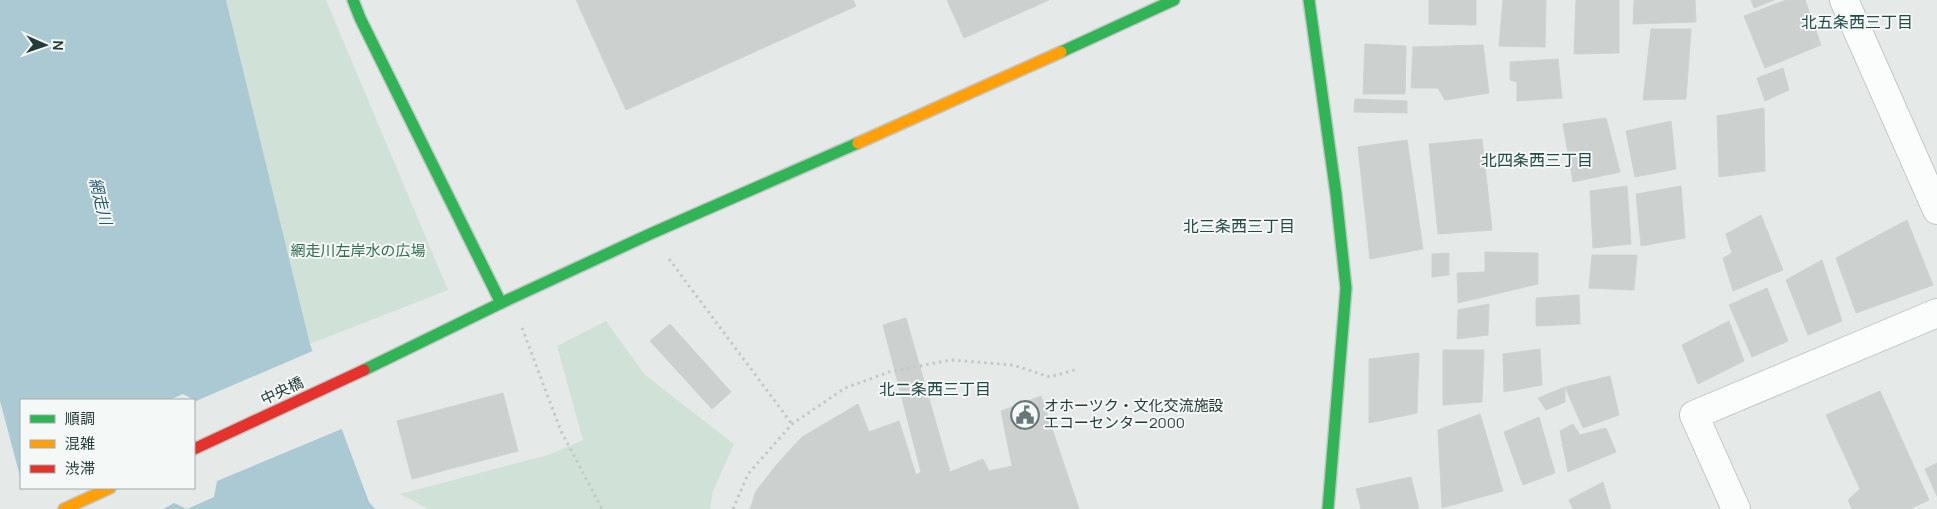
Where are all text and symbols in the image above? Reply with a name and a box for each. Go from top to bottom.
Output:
district label: 北五条西三丁目 [1801,11,1913,33]
north arrow [20,20,70,70]
text: N [49,40,68,51]
district label: 北四条西三丁目 [1481,149,1593,171]
water label: 網走川 [85,175,118,229]
district label: 北三条西三丁目 [1183,215,1295,237]
park label: 網走川左岸水の広場 [290,240,426,261]
street label: 中央橋 [257,372,307,410]
district label: 北二条西三丁目 [879,378,991,400]
place label: オホーツク・文化交流施設 エコーセンター2000 [1044,395,1223,433]
legend [20,399,195,489]
public building icon: オホーツク・文化交流施設 エコーセンター2000 [1010,400,1040,430]
text: 順調 [65,408,95,429]
text: 混雑 [65,433,95,454]
text: 渋滞 [65,458,95,479]

